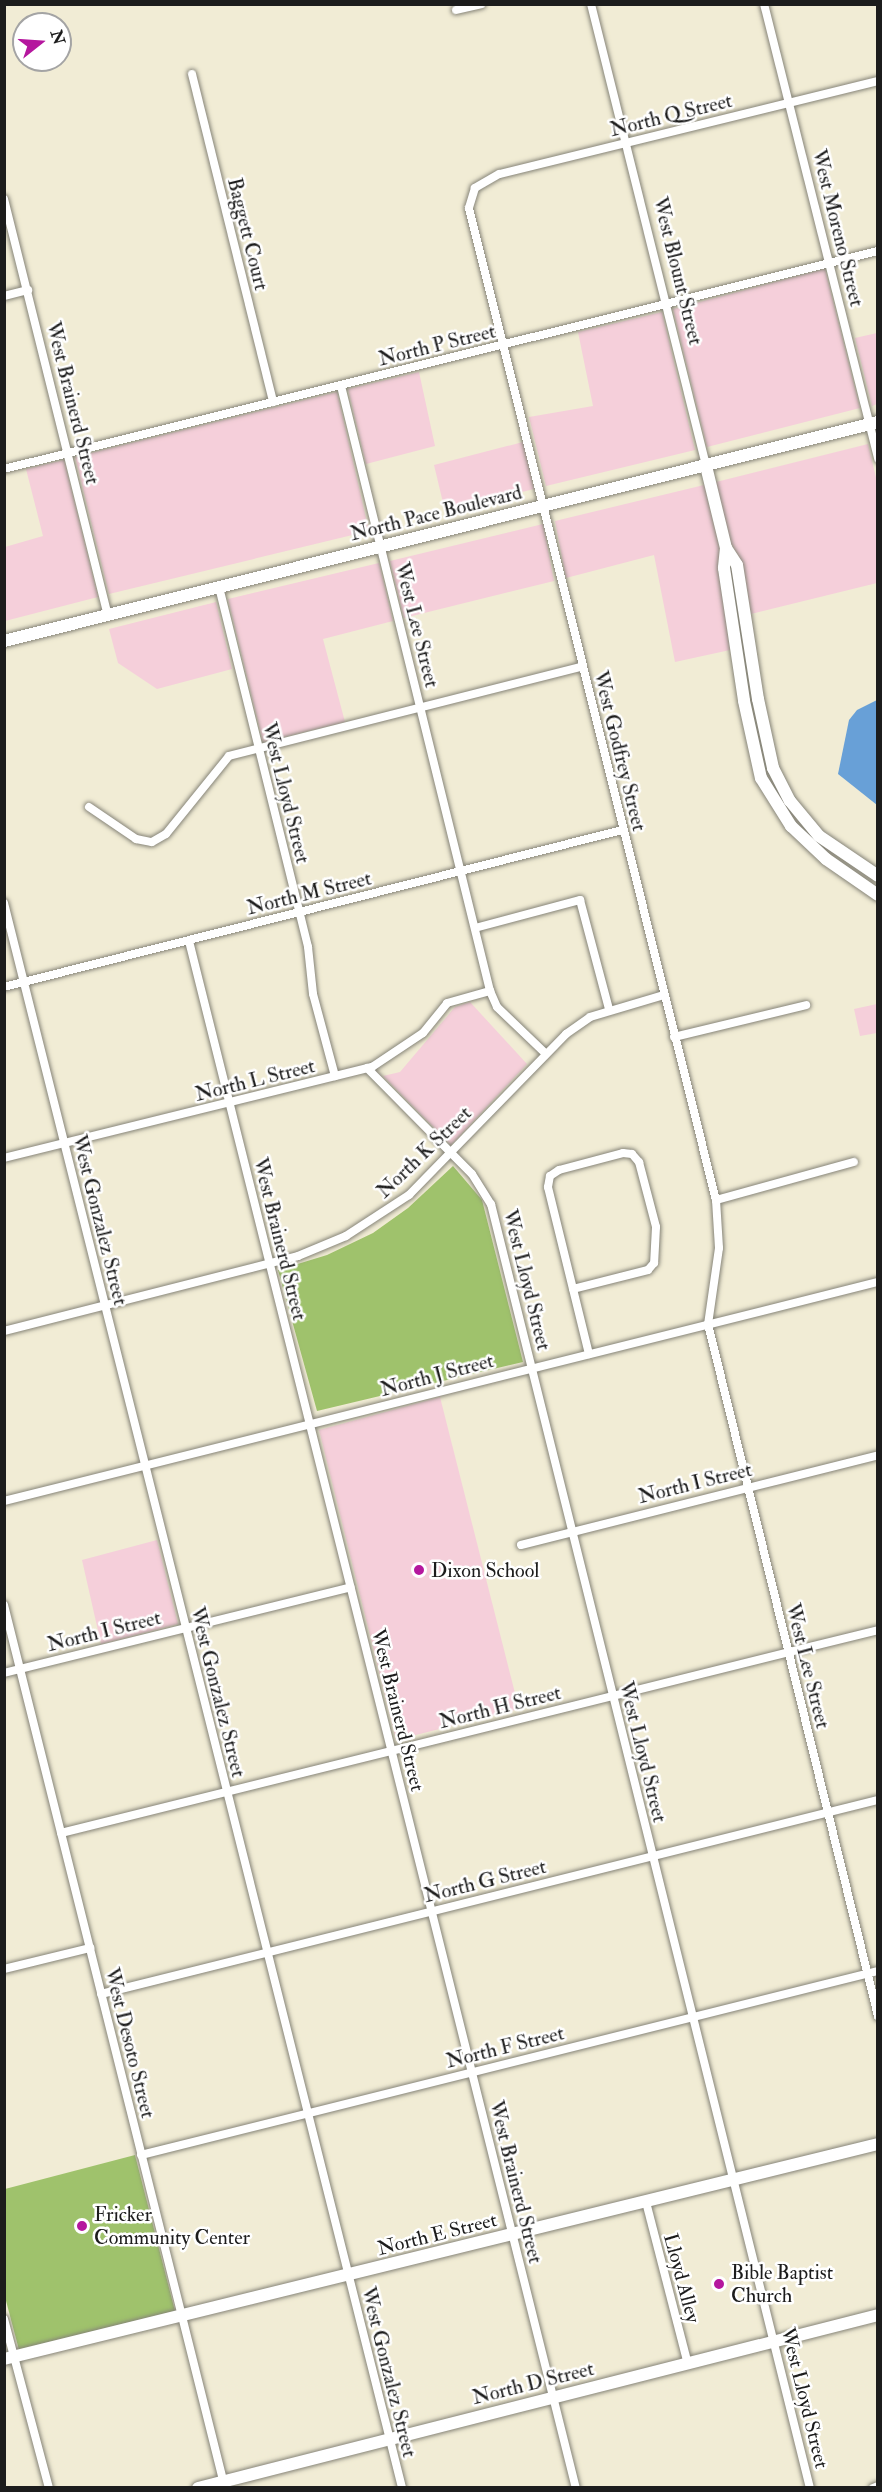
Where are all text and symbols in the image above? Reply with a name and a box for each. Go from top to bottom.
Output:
north arrow [12,12,72,72]
text: N [46,28,69,47]
street label: North Q Street [607,88,735,142]
street label: West Moreno Street [807,147,869,309]
street label: Baggett Court [222,175,274,293]
street label: West Blount Street [648,195,708,347]
street label: West Brainerd Street [41,319,105,487]
street label: North P Street [376,319,498,371]
street label: North Pace Boulevard [348,480,524,546]
street label: West Lee Street [390,560,444,690]
street label: West Godfrey Street [588,668,652,834]
street label: West Lloyd Street [257,720,315,866]
street label: North M Street [244,866,374,920]
street label: North L Street [193,1054,317,1106]
street label: North K Street [372,1101,476,1203]
street label: West Gonzalez Street [67,1132,133,1308]
street label: West Brainerd Street [248,1155,312,1323]
street label: West Lloyd Street [498,1207,556,1353]
street label: North J Street [378,1348,496,1402]
street label: North I Street [636,1457,754,1509]
place label: Dixon School [431,1558,539,1582]
marker: Dixon School [412,1563,426,1577]
street label: West Lee Street [781,1601,835,1731]
street label: West Gonzalez Street [185,1604,251,1780]
street label: North I Street [45,1605,163,1657]
street label: West Brainerd Street [366,1626,430,1794]
street label: West Lloyd Street [614,1679,672,1825]
street label: North H Street [437,1680,563,1734]
street label: North G Street [421,1854,549,1908]
street label: West Desoto Street [100,1965,160,2121]
street label: North F Street [444,2021,566,2073]
street label: West Brainerd Street [484,2098,548,2266]
place label: Fricker Community Center [94,2202,250,2249]
street label: North E Street [375,2208,499,2260]
marker: Fricker Community Center [75,2219,89,2233]
street label: Lloyd Alley [659,2231,705,2325]
place label: Bible Baptist Church [731,2260,833,2307]
marker: Bible Baptist Church [712,2277,726,2291]
street label: West Gonzalez Street [356,2284,422,2460]
street label: West Lloyd Street [776,2325,834,2471]
street label: North D Street [470,2356,596,2410]

